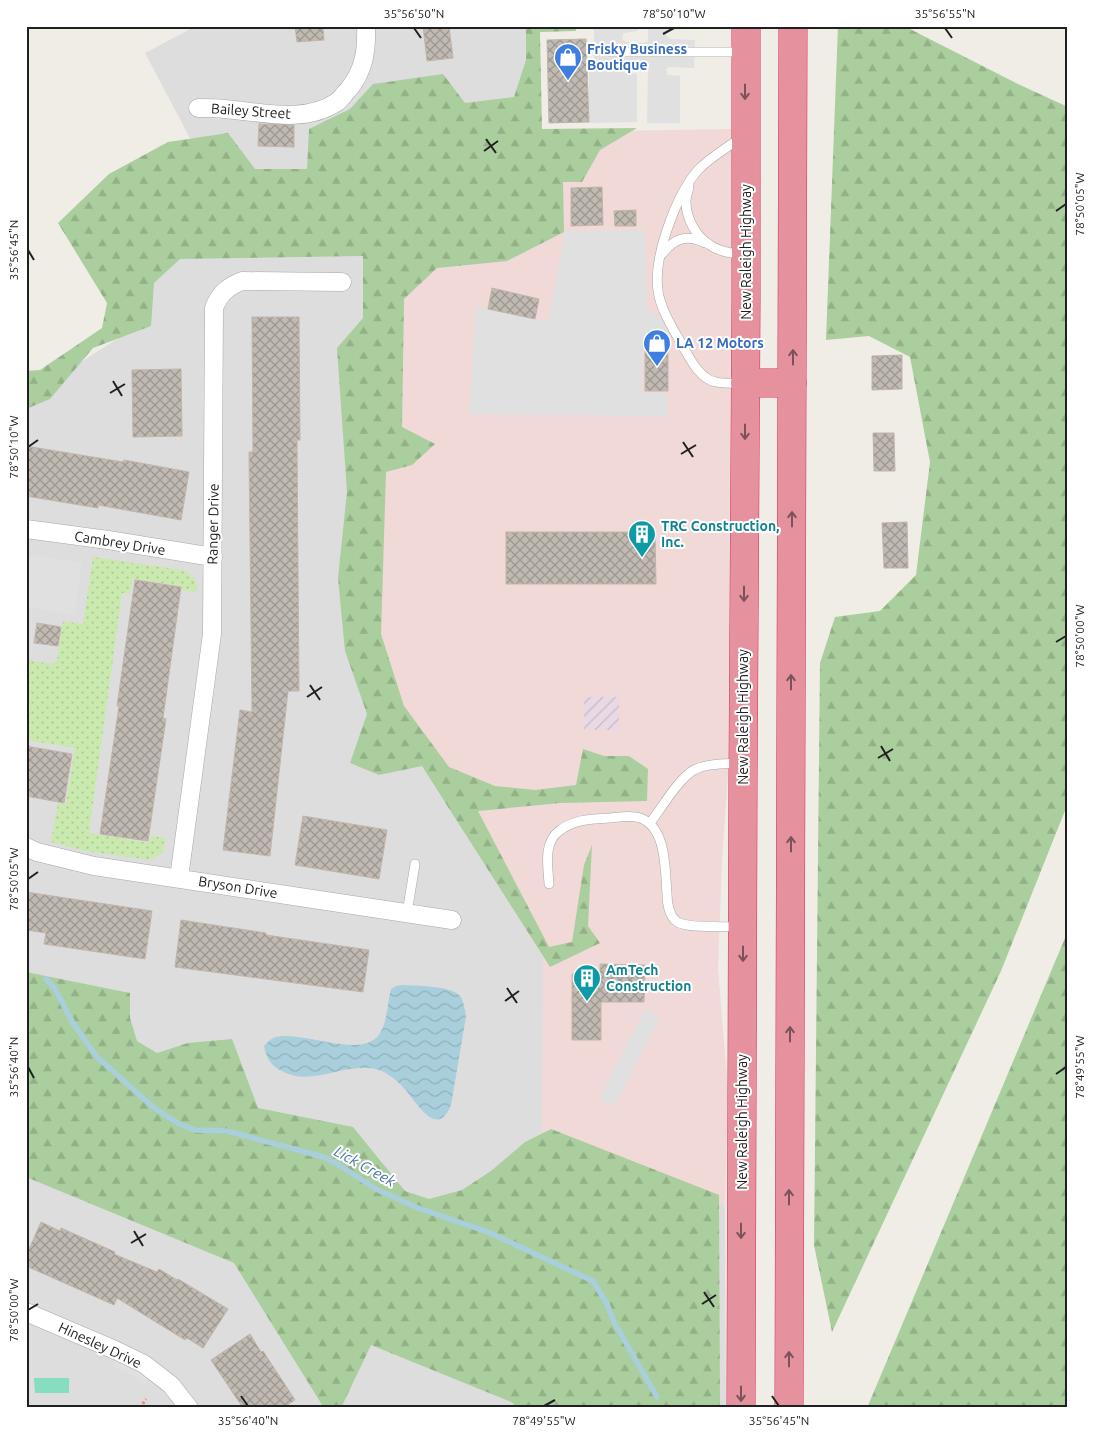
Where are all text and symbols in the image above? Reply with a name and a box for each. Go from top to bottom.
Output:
text: 35°56'50"N [384,7,444,20]
text: 78°50'10"W [642,7,706,20]
text: 35°56'55"N [915,7,975,20]
place label: Frisky Business Boutique [587,41,688,73]
shop icon: Frisky Business Boutique [553,42,583,81]
one-way arrow [740,84,750,100]
street label: Bailey Street [211,100,292,122]
text: 78°50'05"W [1073,172,1086,236]
street label: New Raleigh Highway [738,184,754,320]
text: 35°56'45"N [7,220,20,280]
shop icon: LA 12 Motors [642,328,672,367]
place label: LA 12 Motors [676,335,764,351]
one-way arrow [788,349,798,365]
text: 78°50'10"W [7,415,20,479]
one-way arrow [740,424,749,440]
street label: Ranger Drive [204,483,222,565]
one-way arrow [787,511,797,528]
place label: TRC Construction, Inc. [661,518,780,550]
building icon: TRC Construction, Inc. [627,519,657,558]
street label: Cambrey Drive [73,528,167,558]
one-way arrow [739,586,749,602]
text: 78°50'00"W [1073,604,1086,668]
street label: New Raleigh Highway [735,649,751,785]
one-way arrow [786,674,796,690]
one-way arrow [786,836,796,852]
text: 78°50'05"W [7,847,20,911]
street label: Bryson Drive [197,873,279,901]
one-way arrow [738,946,748,962]
place label: AmTech Construction [606,962,691,994]
building icon: AmTech Construction [572,963,602,1002]
one-way arrow [785,1026,795,1042]
text: 78°49'55"W [1073,1035,1086,1099]
text: 35°56'40"N [7,1037,20,1097]
street label: New Raleigh Highway [734,1054,750,1190]
water label: Lick Creek [331,1142,399,1190]
one-way arrow [784,1189,794,1205]
one-way arrow [736,1222,746,1239]
text: 78°50'00"W [7,1278,20,1342]
street label: Hinesley Drive [56,1319,144,1371]
one-way arrow [784,1351,794,1368]
one-way arrow [736,1385,746,1401]
text: 35°56'40"N [218,1414,278,1427]
text: 78°49'55"W [512,1414,576,1427]
text: 35°56'45"N [749,1414,809,1427]

